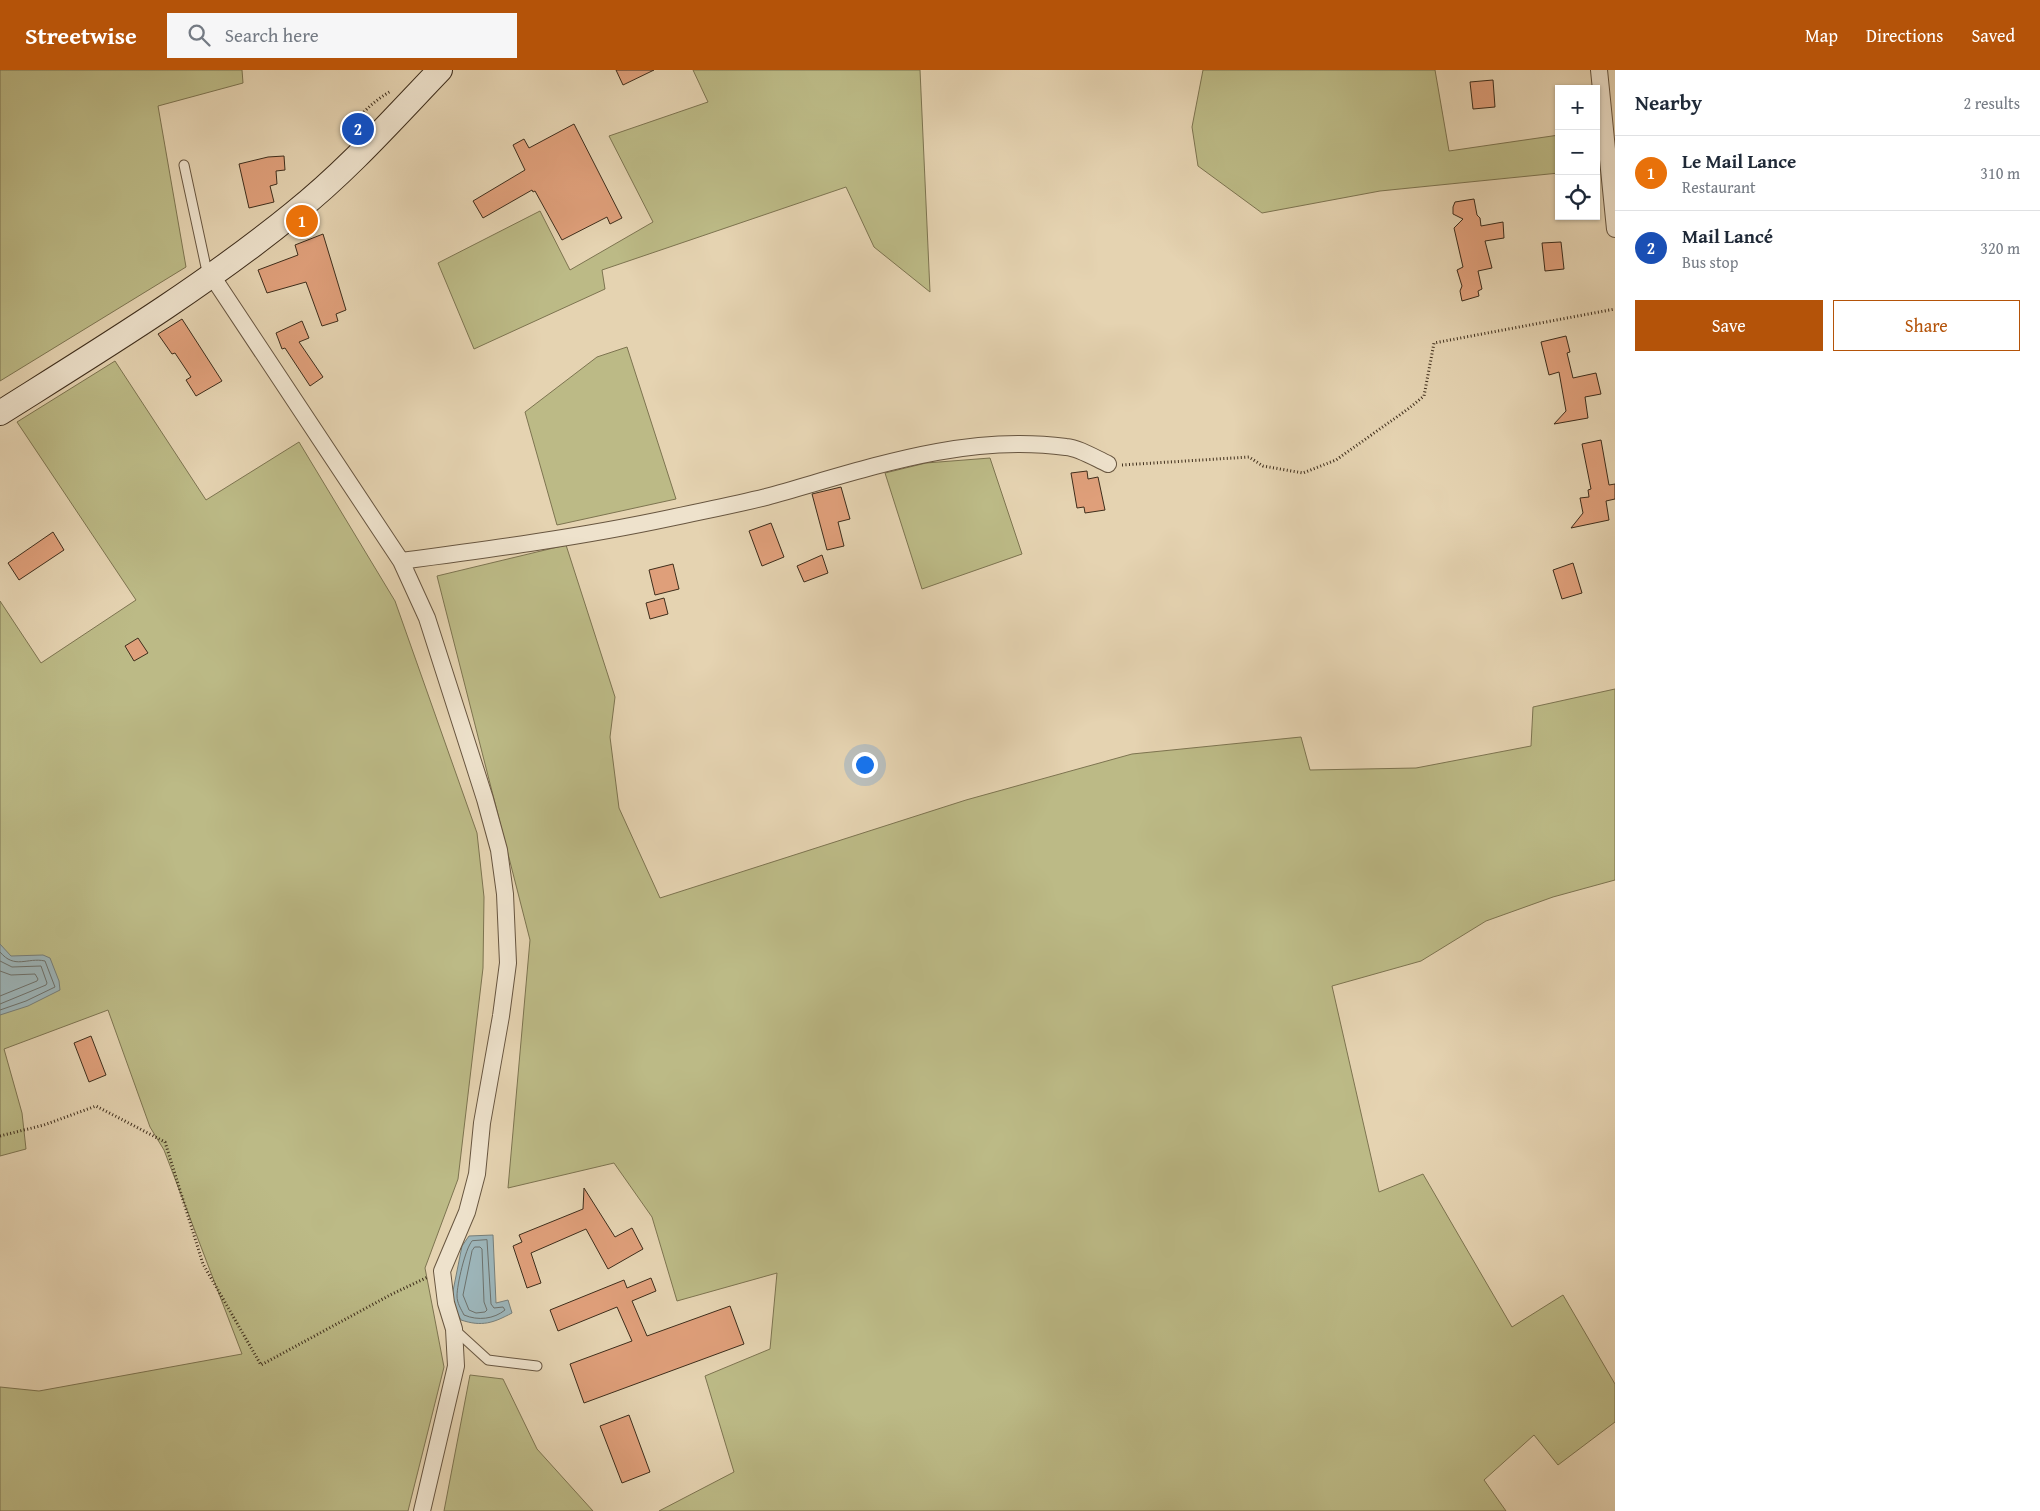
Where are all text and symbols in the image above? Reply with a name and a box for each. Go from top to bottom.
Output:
search box [167,13,517,58]
text: Streetwise [25,18,137,53]
icon: search [185,21,213,49]
text: Search here [225,21,319,49]
text: Map [1805,22,1838,49]
text: Directions [1866,22,1943,49]
text: Saved [1971,22,2015,49]
map controls [1555,85,1600,220]
button: + [1555,85,1600,130]
text: Nearby [1635,87,1702,118]
text: 2 results [1963,91,2020,115]
pin: 2 [342,110,374,148]
button: − [1555,130,1600,175]
text: Le Mail Lance [1682,147,1796,175]
text: 1 [1647,161,1655,185]
text: 310 m [1980,161,2020,185]
button: locate [1555,175,1600,220]
text: Restaurant [1682,175,1756,199]
pin: 1 [286,202,318,240]
text: Mail Lancé [1682,222,1773,250]
text: 2 [1647,236,1655,260]
text: 320 m [1980,236,2020,260]
text: Bus stop [1682,250,1738,274]
button: Save [1635,300,1823,351]
button: Share [1833,300,2020,351]
your location [852,752,878,778]

